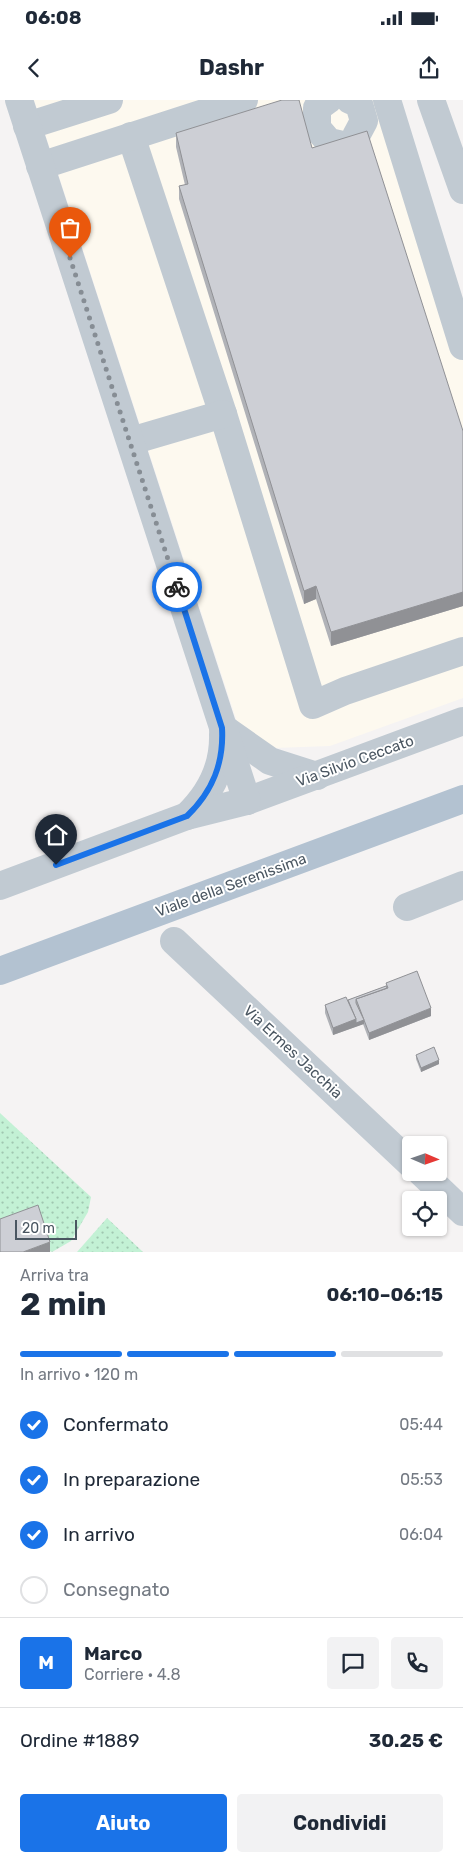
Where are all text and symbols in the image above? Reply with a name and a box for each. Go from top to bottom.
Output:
text: 06:08 [25,6,82,29]
icon: back [20,54,48,82]
text: Dashr [199,54,264,81]
icon: share [415,54,443,82]
pin [49,207,91,258]
icon: bag [56,214,84,242]
courier [152,562,202,612]
icon: bike [163,573,191,601]
street label: Via Silvio Ceccato [294,731,416,791]
pin [35,814,77,865]
icon: home [42,821,70,849]
street label: Viale della Serenissima [153,849,309,921]
street label: Via Ermes Jacchia [240,1002,346,1102]
north arrow [402,1136,448,1181]
map controls [402,1136,447,1236]
button: locate [402,1191,447,1236]
scale bar [15,1217,78,1240]
text: 20 m [22,1220,55,1237]
text: Arriva tra [20,1266,89,1285]
text: 06:10–06:15 [326,1283,443,1306]
text: 2 min [20,1285,107,1323]
text: In arrivo · 120 m [20,1365,138,1384]
icon: check [20,1411,48,1439]
text: Confermato [63,1413,169,1436]
text: 05:44 [399,1415,443,1434]
icon: check [20,1466,48,1494]
text: In preparazione [63,1468,200,1491]
text: 05:53 [400,1470,443,1489]
icon: check [20,1521,48,1549]
text: In arrivo [63,1523,135,1546]
text: 06:04 [399,1525,443,1544]
text: Consegnato [63,1578,170,1601]
button: chat [327,1637,379,1689]
button: phone [391,1637,443,1689]
text: Marco [84,1642,142,1665]
text: M [38,1651,54,1674]
text: Corriere · 4.8 [84,1665,181,1684]
text: Ordine #1889 [20,1729,139,1752]
text: 30.25 € [369,1729,443,1752]
button: Aiuto [20,1794,227,1852]
button: Condividi [237,1794,443,1852]

